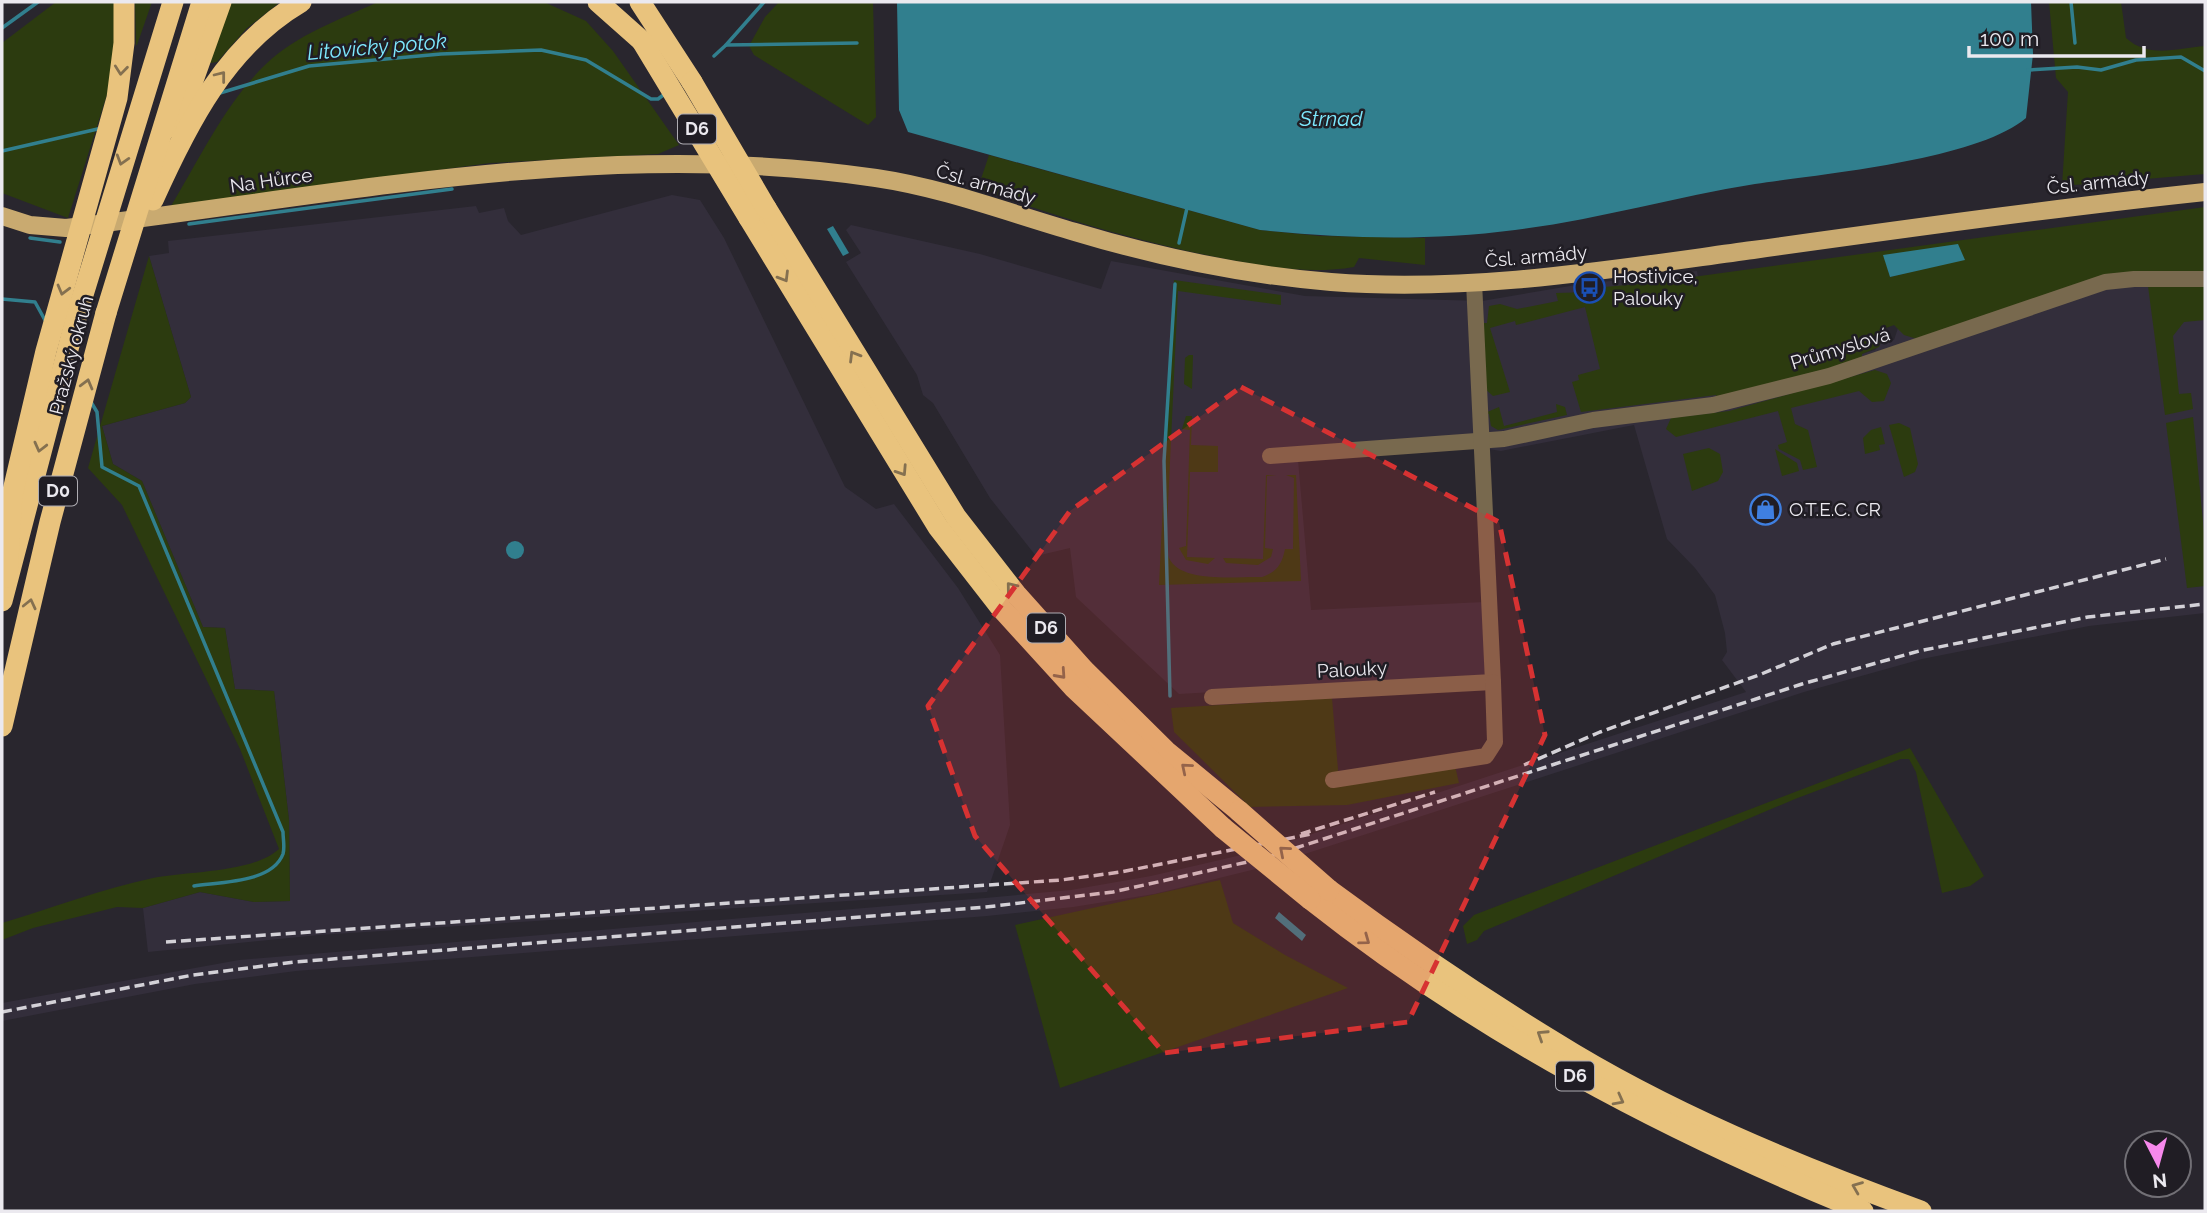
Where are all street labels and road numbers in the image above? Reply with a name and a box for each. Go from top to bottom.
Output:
road number: D6 [678,114,716,144]
street label: Čsl. armády [934,159,1038,209]
street label: Na Hůrce [228,163,314,197]
street label: Čsl. armády [2046,166,2150,198]
street label: Čsl. armády [1484,241,1588,271]
street label: Pražský okruh [45,293,97,417]
street label: Průmyslová [1788,322,1892,374]
road number: D0 [39,476,77,505]
road number: D6 [1027,614,1065,642]
street label: Palouky [1316,656,1388,682]
road number: D6 [1556,1062,1594,1091]

